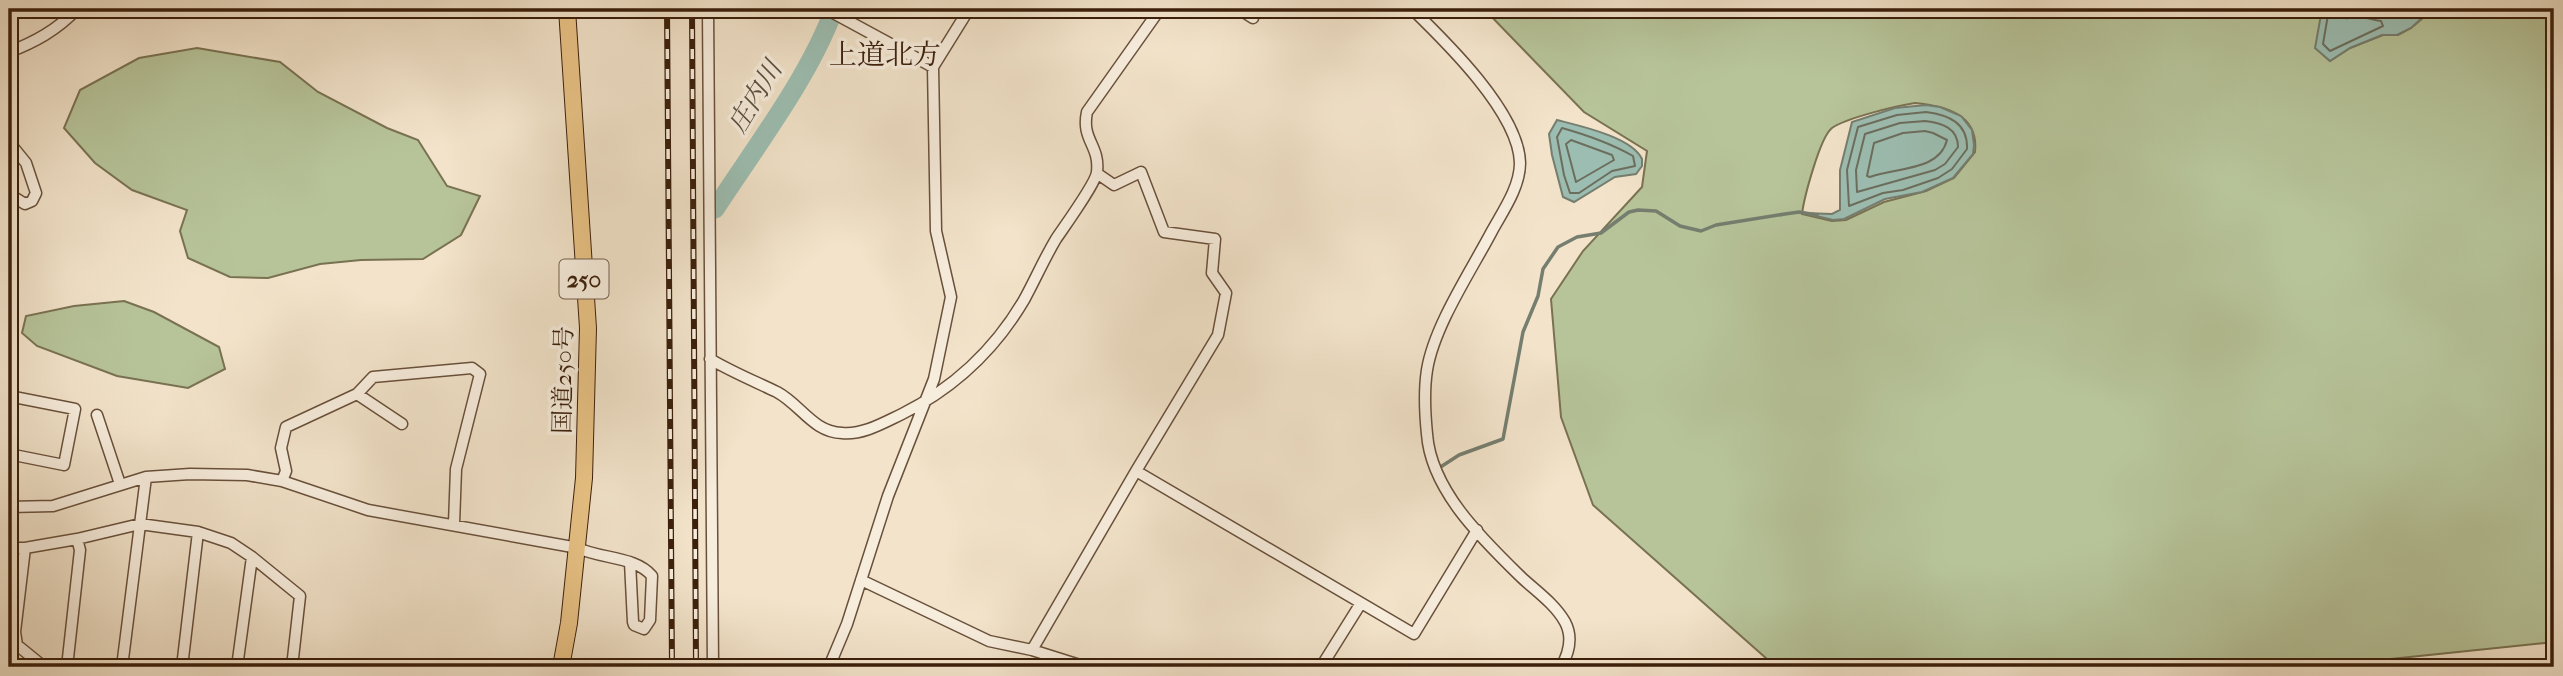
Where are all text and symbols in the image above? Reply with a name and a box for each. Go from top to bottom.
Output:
district label: 上道北方 [829,38,941,71]
water label: 庄内川 [722,53,790,138]
road number: 250 [560,260,608,298]
street label: 国道250号 [548,326,578,434]

